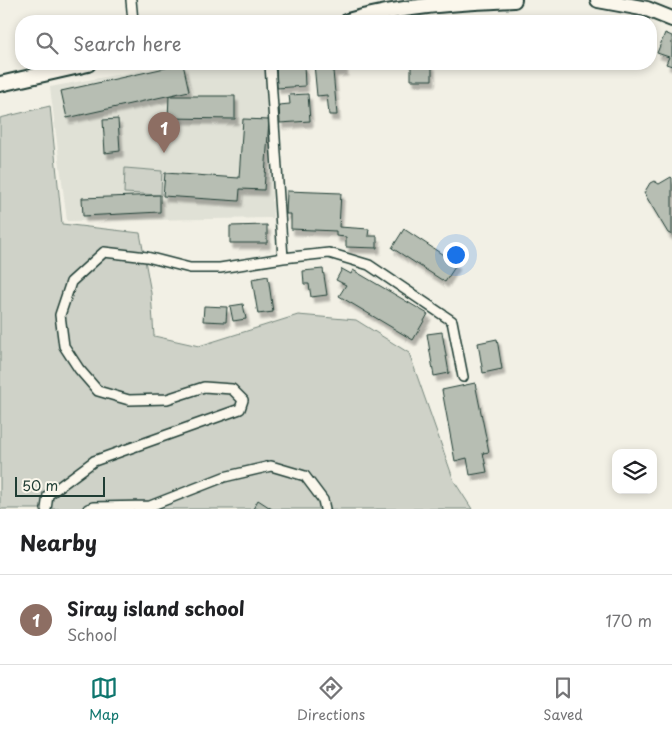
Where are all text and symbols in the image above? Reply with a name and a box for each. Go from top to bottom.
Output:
search box [15,15,657,70]
icon: search [33,29,61,57]
text: Search here [73,29,182,57]
pin: 1 [148,112,180,153]
your location [443,242,469,268]
map controls [612,449,657,494]
button: layers [612,449,657,494]
scale bar [15,474,105,497]
text: 50 m [22,475,58,496]
text: Nearby [20,526,97,558]
text: Siray island school [67,594,245,622]
text: 1 [32,608,40,632]
text: 170 m [606,608,652,632]
text: School [67,622,117,646]
tab: Map [89,674,119,725]
tab: Directions [297,674,365,725]
tab: Saved [543,674,583,725]

